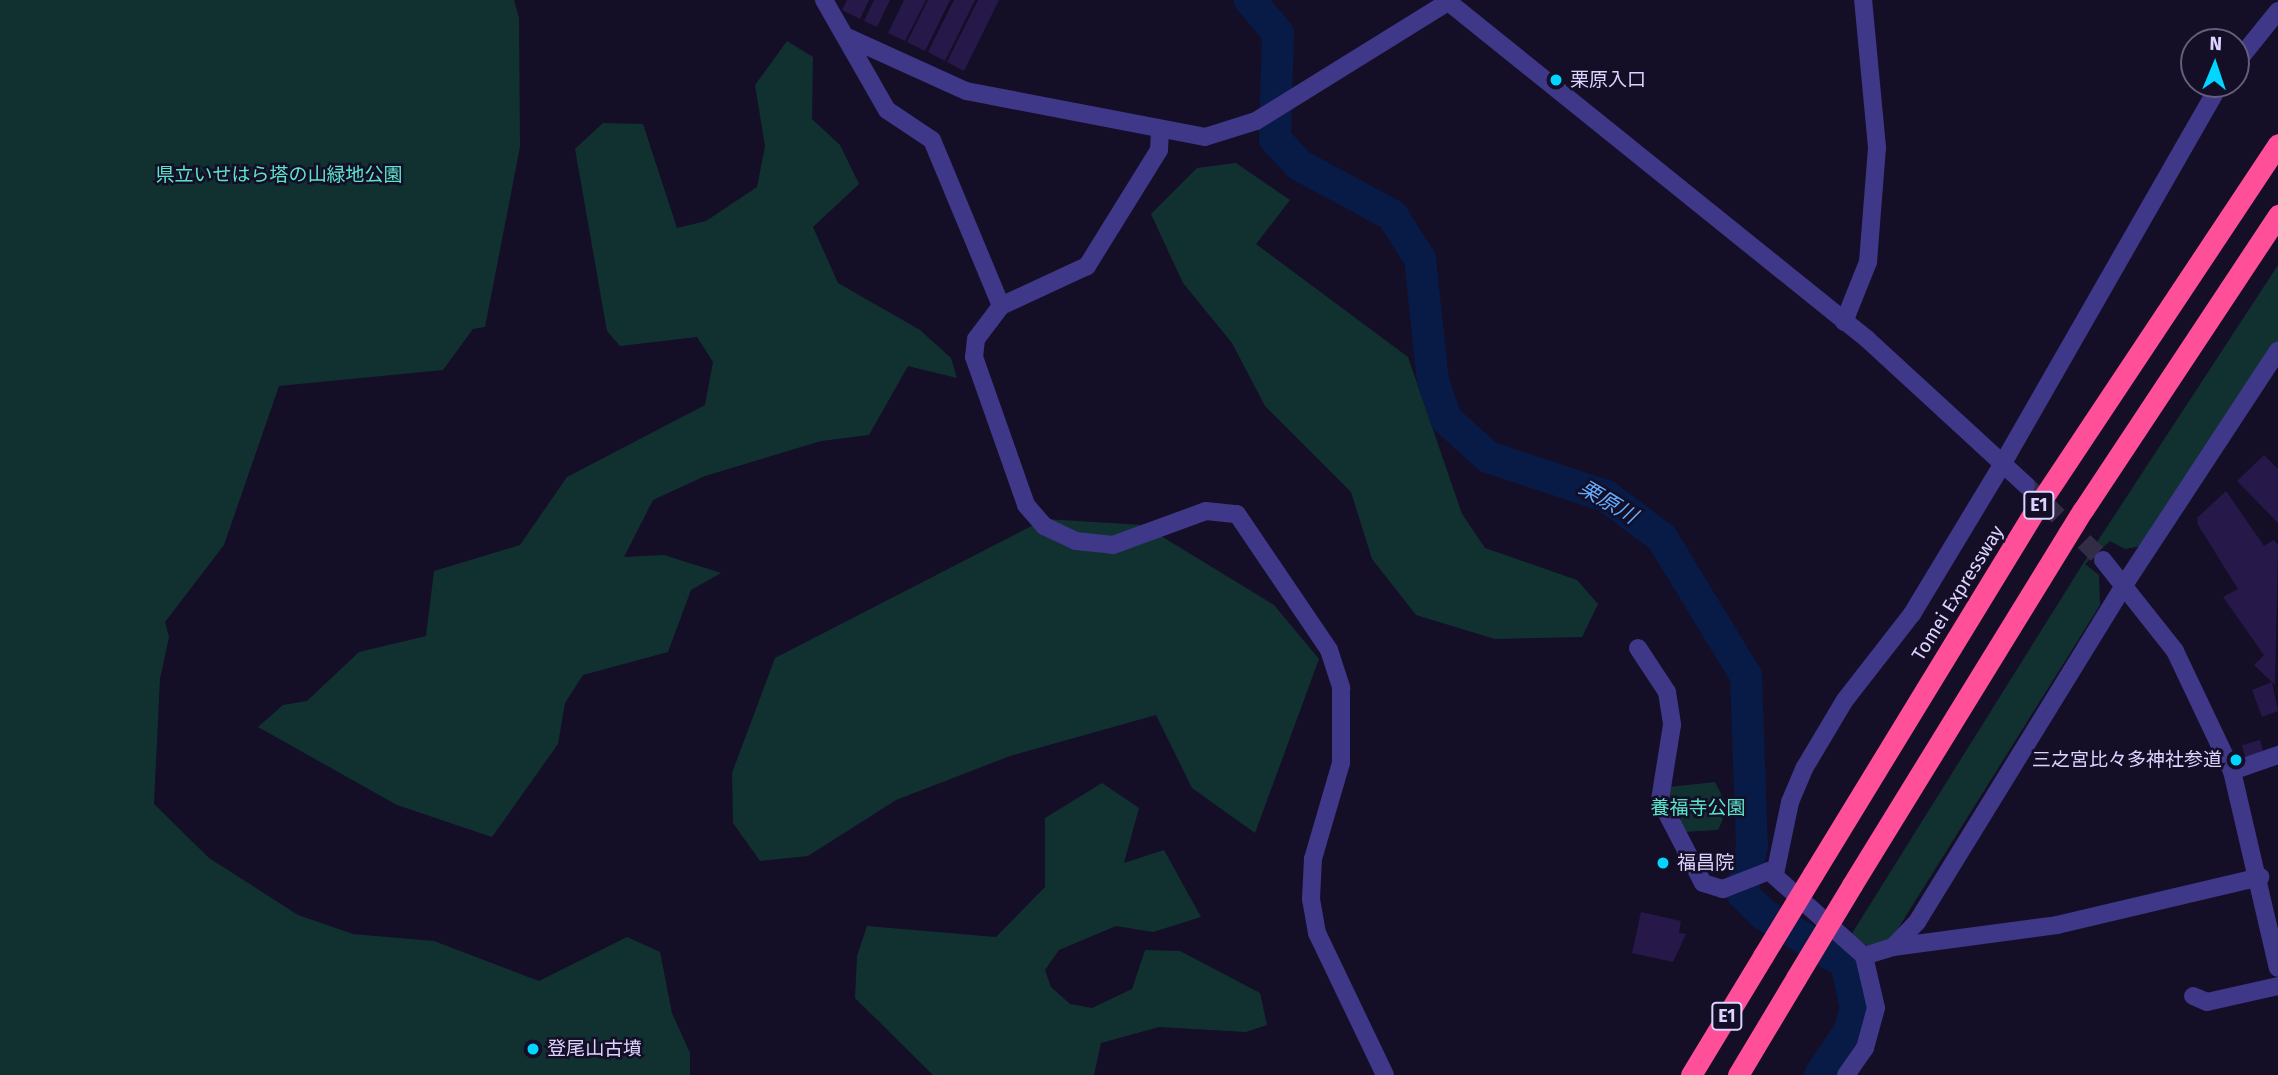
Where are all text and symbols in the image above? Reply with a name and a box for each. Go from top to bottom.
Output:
north arrow [2180,28,2250,98]
text: N [2209,32,2222,55]
place label: 栗原入口 [1570,69,1646,91]
marker: 栗原入口 [1548,72,1564,88]
park label: 県立いせはら塔の山緑地公園 [156,164,402,186]
water label: 栗原川 [1575,475,1641,529]
road number: E1 [2023,490,2055,520]
street label: Tomei Expressway [1907,521,2009,665]
place label: 三之宮比々多神社参道 [2032,749,2222,771]
marker: 三之宮比々多神社参道 [2228,752,2244,768]
park label: 養福寺公園 [1651,797,1745,819]
place label: 福昌院 [1677,852,1734,874]
marker: 福昌院 [1655,855,1671,871]
road number: E1 [1711,1001,1743,1030]
place label: 登尾山古墳 [547,1038,642,1060]
marker: 登尾山古墳 [525,1041,541,1057]

